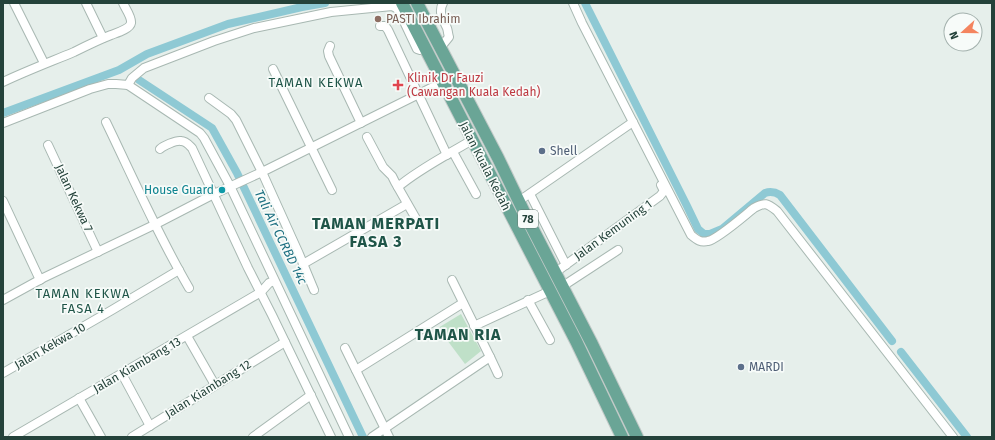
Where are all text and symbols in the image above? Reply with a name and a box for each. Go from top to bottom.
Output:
place label: PASTI Ibrahim [386,12,460,26]
north arrow [943,12,983,52]
marker: PASTI Ibrahim [373,14,383,24]
text: N [947,30,962,41]
place label: Klinik Dr Fauzi (Cawangan Kuala Kedah) [407,71,540,99]
district label: TAMAN KEKWA [269,75,363,90]
marker: Klinik Dr Fauzi (Cawangan Kuala Kedah) [392,79,404,91]
street label: Jalan Kuala Kedah [457,119,513,213]
place label: Shell [550,144,578,158]
marker: Shell [537,146,547,156]
street label: Jalan Kekwa 7 [52,162,96,234]
place label: House Guard [144,183,214,197]
marker: House Guard [217,185,227,195]
water label: Tali Air CCRBD 14c [252,187,311,288]
street label: Jalan Kemuning 1 [571,197,655,263]
road number: 78 [518,210,538,228]
district label: TAMAN MERPATI FASA 3 [312,214,440,251]
district label: TAMAN KEKWA FASA 4 [36,286,130,316]
street label: Jalan Kekwa 10 [12,320,88,372]
district label: TAMAN RIA [415,325,501,344]
street label: Jalan Kiambang 13 [91,334,183,396]
street label: Jalan Kiambang 12 [162,357,254,421]
place label: MARDI [749,360,784,374]
marker: MARDI [736,362,746,372]

